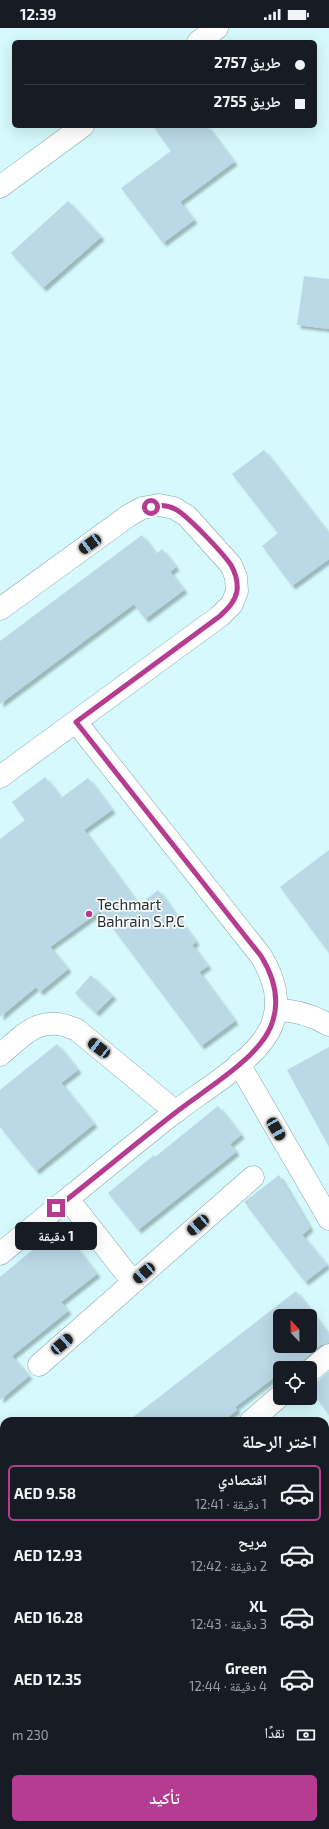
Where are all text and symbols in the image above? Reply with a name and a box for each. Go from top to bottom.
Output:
text: 12:39 [20,5,56,23]
text: طريق 2757 [214,53,281,71]
text: طريق 2755 [214,92,281,110]
route start [142,498,160,516]
car [77,532,103,556]
place label: Techmart Bahrain S.P.C [97,895,185,930]
marker: Techmart Bahrain S.P.C [84,909,94,919]
car [86,1036,112,1060]
car [265,1116,287,1142]
route end [47,1199,65,1217]
car [185,1213,211,1237]
callout: 1 دقيقة [15,1222,97,1250]
text: 1 دقيقة [38,1228,74,1244]
car [131,1261,157,1285]
north arrow [273,1309,317,1353]
map controls [273,1309,317,1405]
car [49,1332,75,1356]
button: locate [273,1361,317,1405]
text: اختر الرحلة [242,1430,317,1452]
text: اقتصادي [218,1470,267,1488]
icon: car [279,1475,315,1511]
text: AED 9.58 [14,1484,76,1502]
text: 1 دقيقة · 12:41 [195,1496,267,1512]
text: مريح [238,1532,267,1550]
icon: car [279,1537,315,1573]
text: AED 12.93 [14,1546,82,1564]
text: 2 دقيقة · 12:42 [191,1558,267,1574]
text: XL [249,1597,267,1615]
icon: car [279,1599,315,1635]
text: AED 16.28 [14,1608,83,1626]
text: 3 دقيقة · 12:43 [191,1616,267,1632]
text: Green [225,1659,267,1677]
icon: car [279,1661,315,1697]
text: AED 12.35 [14,1670,82,1688]
text: 4 دقيقة · 12:44 [189,1678,267,1694]
text: نقدًا [264,1723,285,1741]
icon: cash [295,1724,317,1746]
text: 230 m [12,1727,49,1743]
button: تأكيد [12,1775,317,1821]

